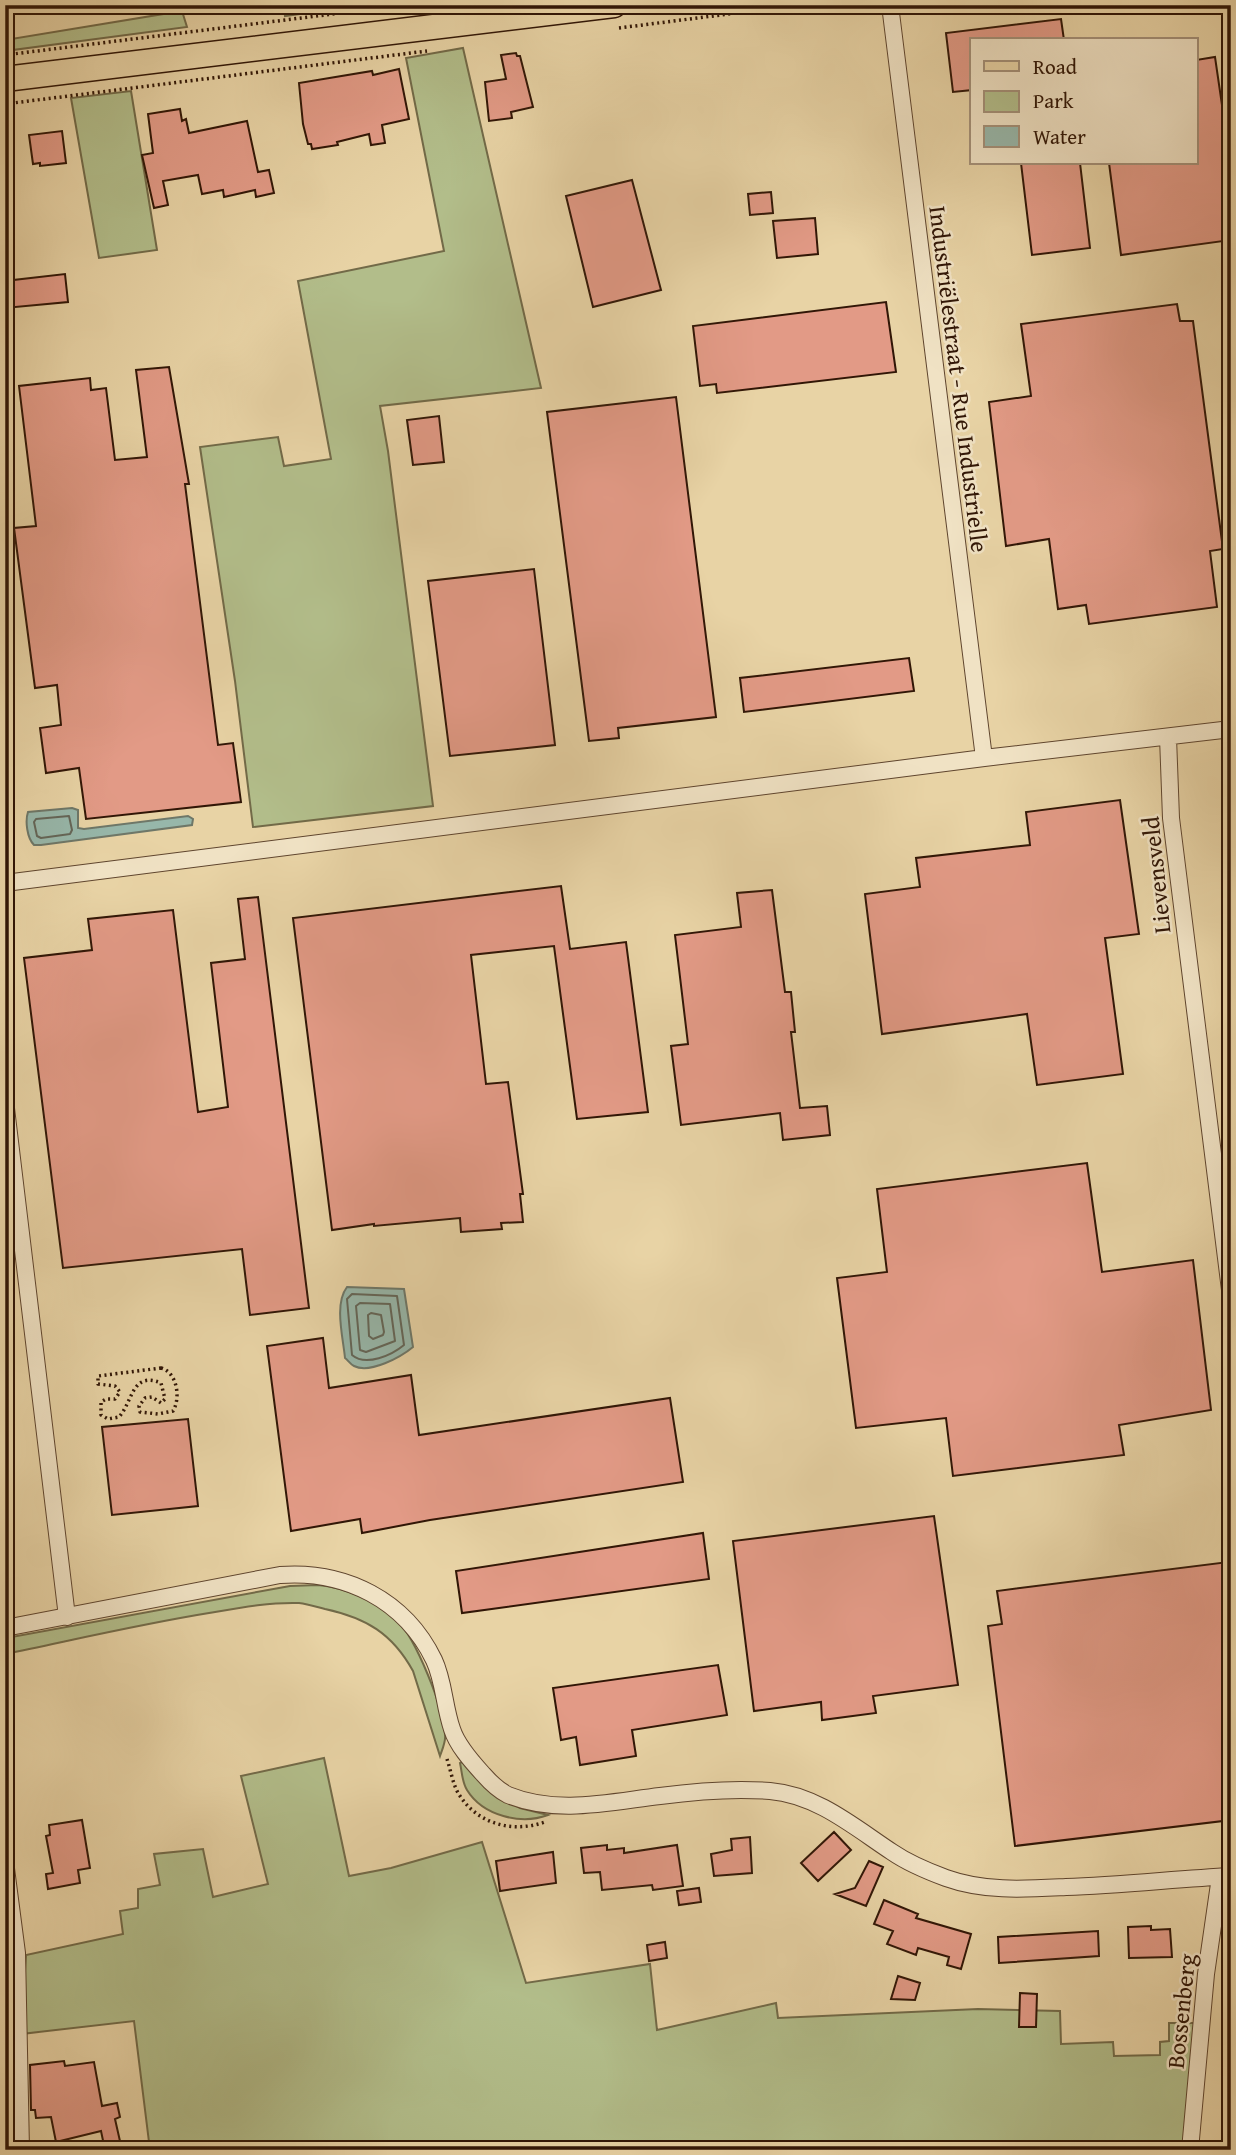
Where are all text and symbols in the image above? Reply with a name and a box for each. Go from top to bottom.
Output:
legend [970,38,1198,164]
text: Road [1033,51,1078,82]
text: Park [1033,85,1074,116]
text: Water [1033,121,1086,152]
street label: Industriëlestraat - Rue Industrielle [920,204,998,554]
street label: Lievensveld [1132,815,1180,935]
street label: Bossenberg [1158,1952,1204,2070]

